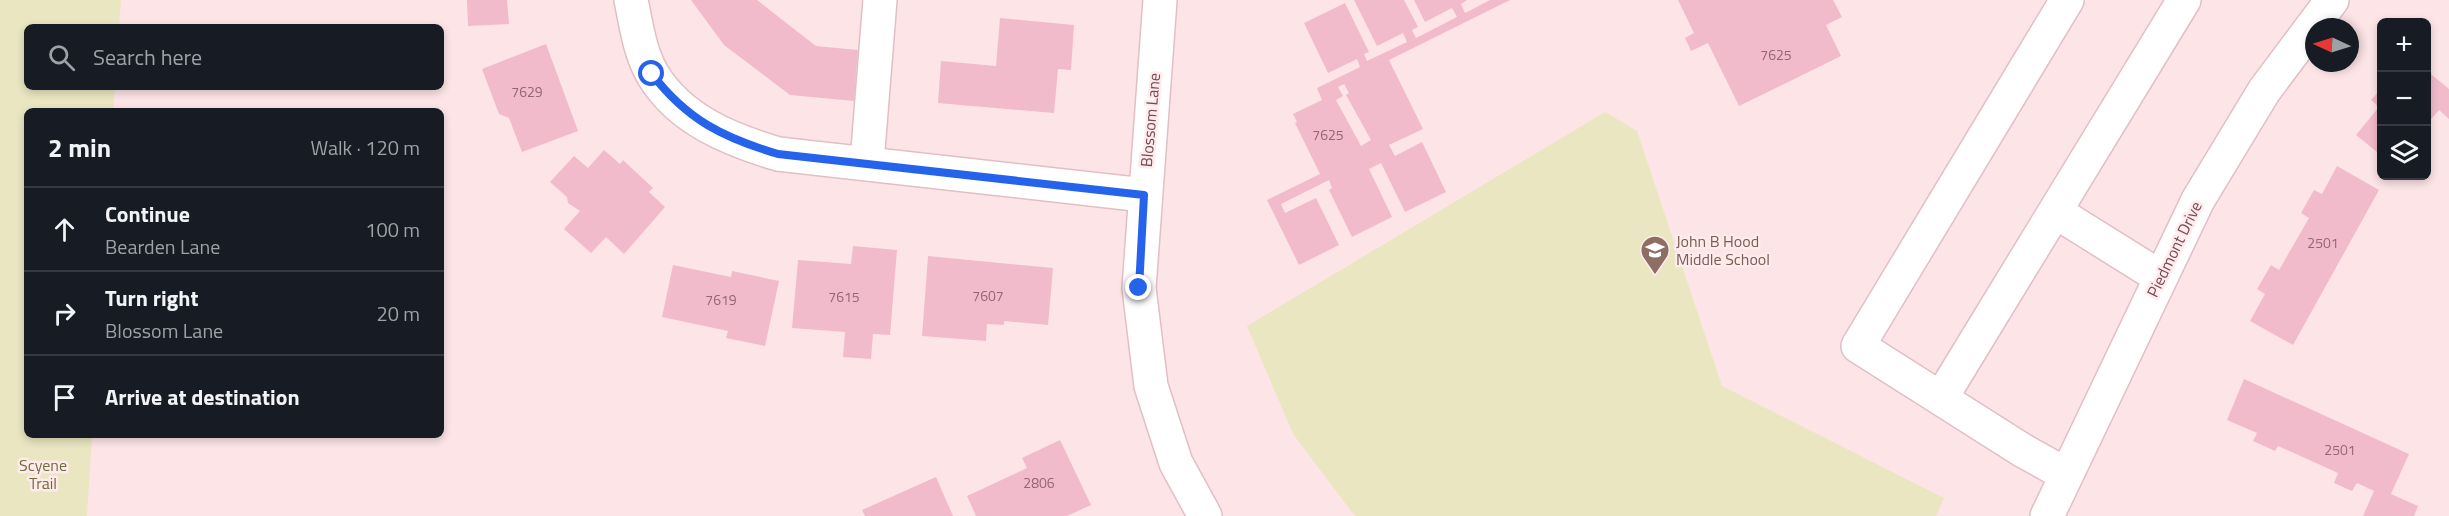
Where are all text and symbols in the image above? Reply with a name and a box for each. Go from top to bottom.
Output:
north arrow [2305,18,2359,72]
map controls [2377,18,2431,180]
button: + [2377,18,2431,72]
search box [24,24,444,90]
text: Search here [93,40,202,74]
icon: search [45,41,78,74]
house number: 7625 [1760,44,1792,65]
route start [638,60,664,86]
street label: Blossom Lane [1134,72,1166,168]
button: − [2377,72,2431,126]
house number: 7629 [511,81,543,102]
house number: 7625 [1312,124,1344,145]
button: layers [2377,126,2431,180]
text: 2 min [48,128,111,167]
text: Walk · 120 m [311,132,420,163]
text: Continue [105,197,190,231]
street label: Piedmont Drive [2140,197,2208,301]
icon: ahead [48,213,81,246]
text: 100 m [365,214,420,245]
place label: John B Hood Middle School [1676,229,1770,271]
text: Bearden Lane [105,231,220,262]
house number: 2501 [2307,232,2339,253]
school or university icon: John B Hood Middle School [1639,234,1671,276]
route end [1125,274,1151,300]
text: Turn right [105,281,199,315]
house number: 7607 [972,285,1004,306]
house number: 7615 [828,286,860,307]
house number: 7619 [705,289,737,310]
icon: right [48,297,81,330]
text: 20 m [376,298,420,329]
text: Blossom Lane [105,315,223,346]
text: Arrive at destination [105,380,300,414]
icon: arrive [48,381,81,414]
house number: 2501 [2324,439,2356,460]
park label: Scyene Trail [19,453,67,495]
house number: 2806 [1023,472,1055,493]

